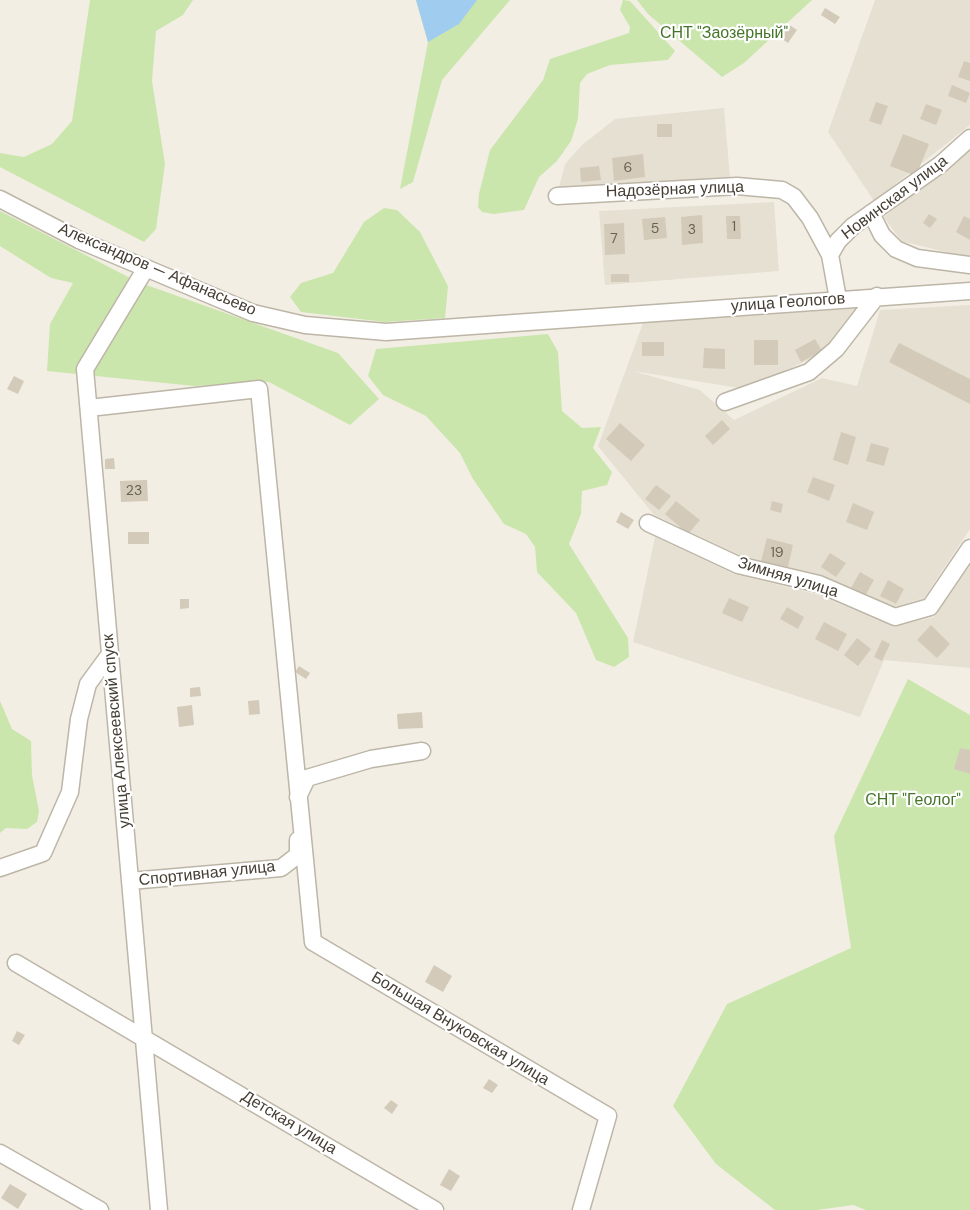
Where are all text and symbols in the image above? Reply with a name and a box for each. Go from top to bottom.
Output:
park label: СНТ "Заозёрный" [660,24,788,44]
street label: Новинская улица [838,152,952,244]
house number: 6 [624,160,632,176]
street label: Надозёрная улица [606,178,744,202]
house number: 1 [732,219,736,235]
street label: Александров — Афанасьево [55,220,259,320]
house number: 5 [651,221,659,237]
house number: 3 [688,222,696,238]
house number: 7 [610,231,618,247]
street label: улица Геологов [730,289,846,317]
house number: 23 [126,483,142,499]
house number: 19 [770,545,784,561]
street label: Зимняя улица [735,554,841,602]
street label: улица Алексеевский спуск [99,633,135,829]
park label: СНТ "Геолог" [865,791,961,811]
street label: Спортивная улица [138,857,276,891]
street label: Большая Внуковская улица [367,968,553,1090]
street label: Детская улица [238,1087,340,1159]

